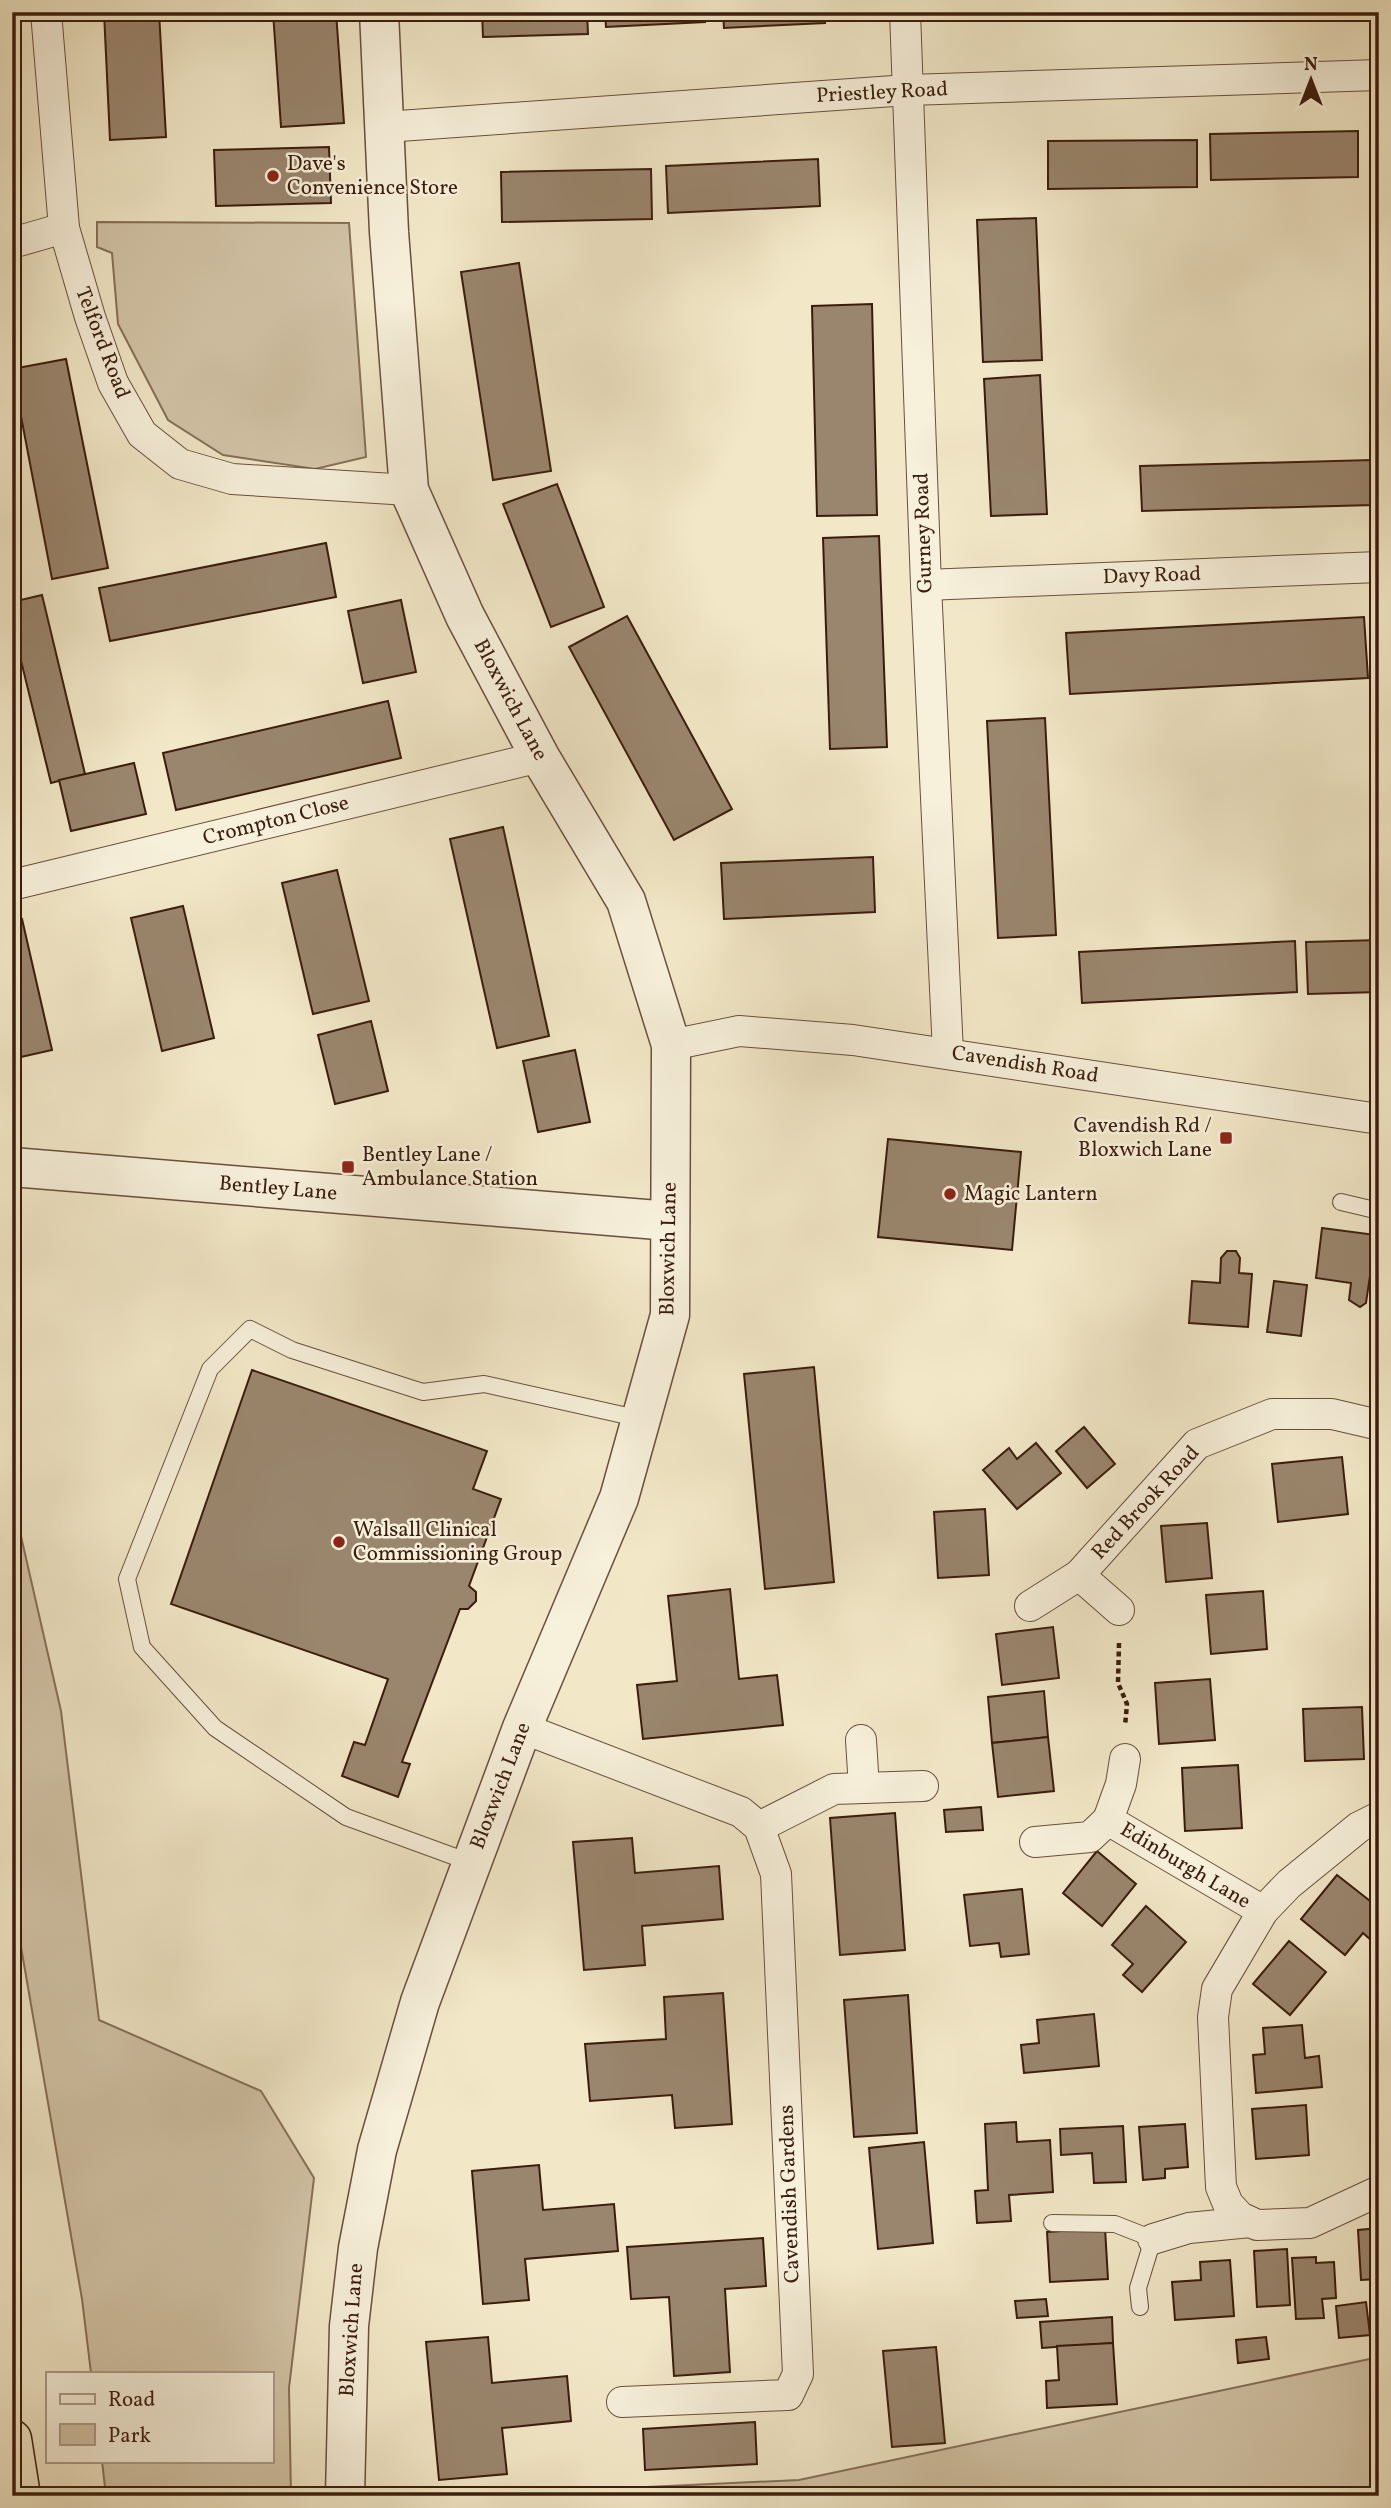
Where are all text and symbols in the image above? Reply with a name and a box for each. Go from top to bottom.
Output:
north arrow [1276,46,1346,116]
text: N [1304,52,1318,78]
street label: Priestley Road [815,75,949,111]
place label: Dave's Convenience Store [287,150,458,203]
marker: Dave's Convenience Store [265,168,281,184]
street label: Telford Road [67,283,137,403]
street label: Gurney Road [907,472,941,594]
street label: Davy Road [1102,560,1202,592]
street label: Bloxwich Lane [466,634,554,766]
street label: Crompton Close [200,789,352,853]
street label: Cavendish Road [950,1039,1100,1091]
place label: Cavendish Rd / Bloxwich Lane [1074,1112,1212,1165]
marker: Cavendish Rd / Bloxwich Lane [1218,1130,1234,1146]
place label: Bentley Lane / Ambulance Station [362,1141,538,1194]
marker: Bentley Lane / Ambulance Station [340,1159,356,1175]
street label: Bentley Lane [218,1169,338,1209]
place label: Magic Lantern [964,1180,1098,1209]
street label: Bloxwich Lane [653,1182,685,1316]
marker: Magic Lantern [942,1186,958,1202]
street label: Red Brook Road [1085,1439,1207,1567]
place label: Walsall Clinical Commissioning Group [353,1516,562,1569]
marker: Walsall Clinical Commissioning Group [331,1534,347,1550]
street label: Bloxwich Lane [463,1718,539,1854]
street label: Edinburgh Lane [1114,1816,1256,1916]
street label: Cavendish Gardens [772,2104,808,2284]
street label: Bloxwich Lane [333,2262,371,2398]
legend [46,2372,273,2462]
text: Road [108,2386,155,2415]
text: Park [108,2422,151,2451]

